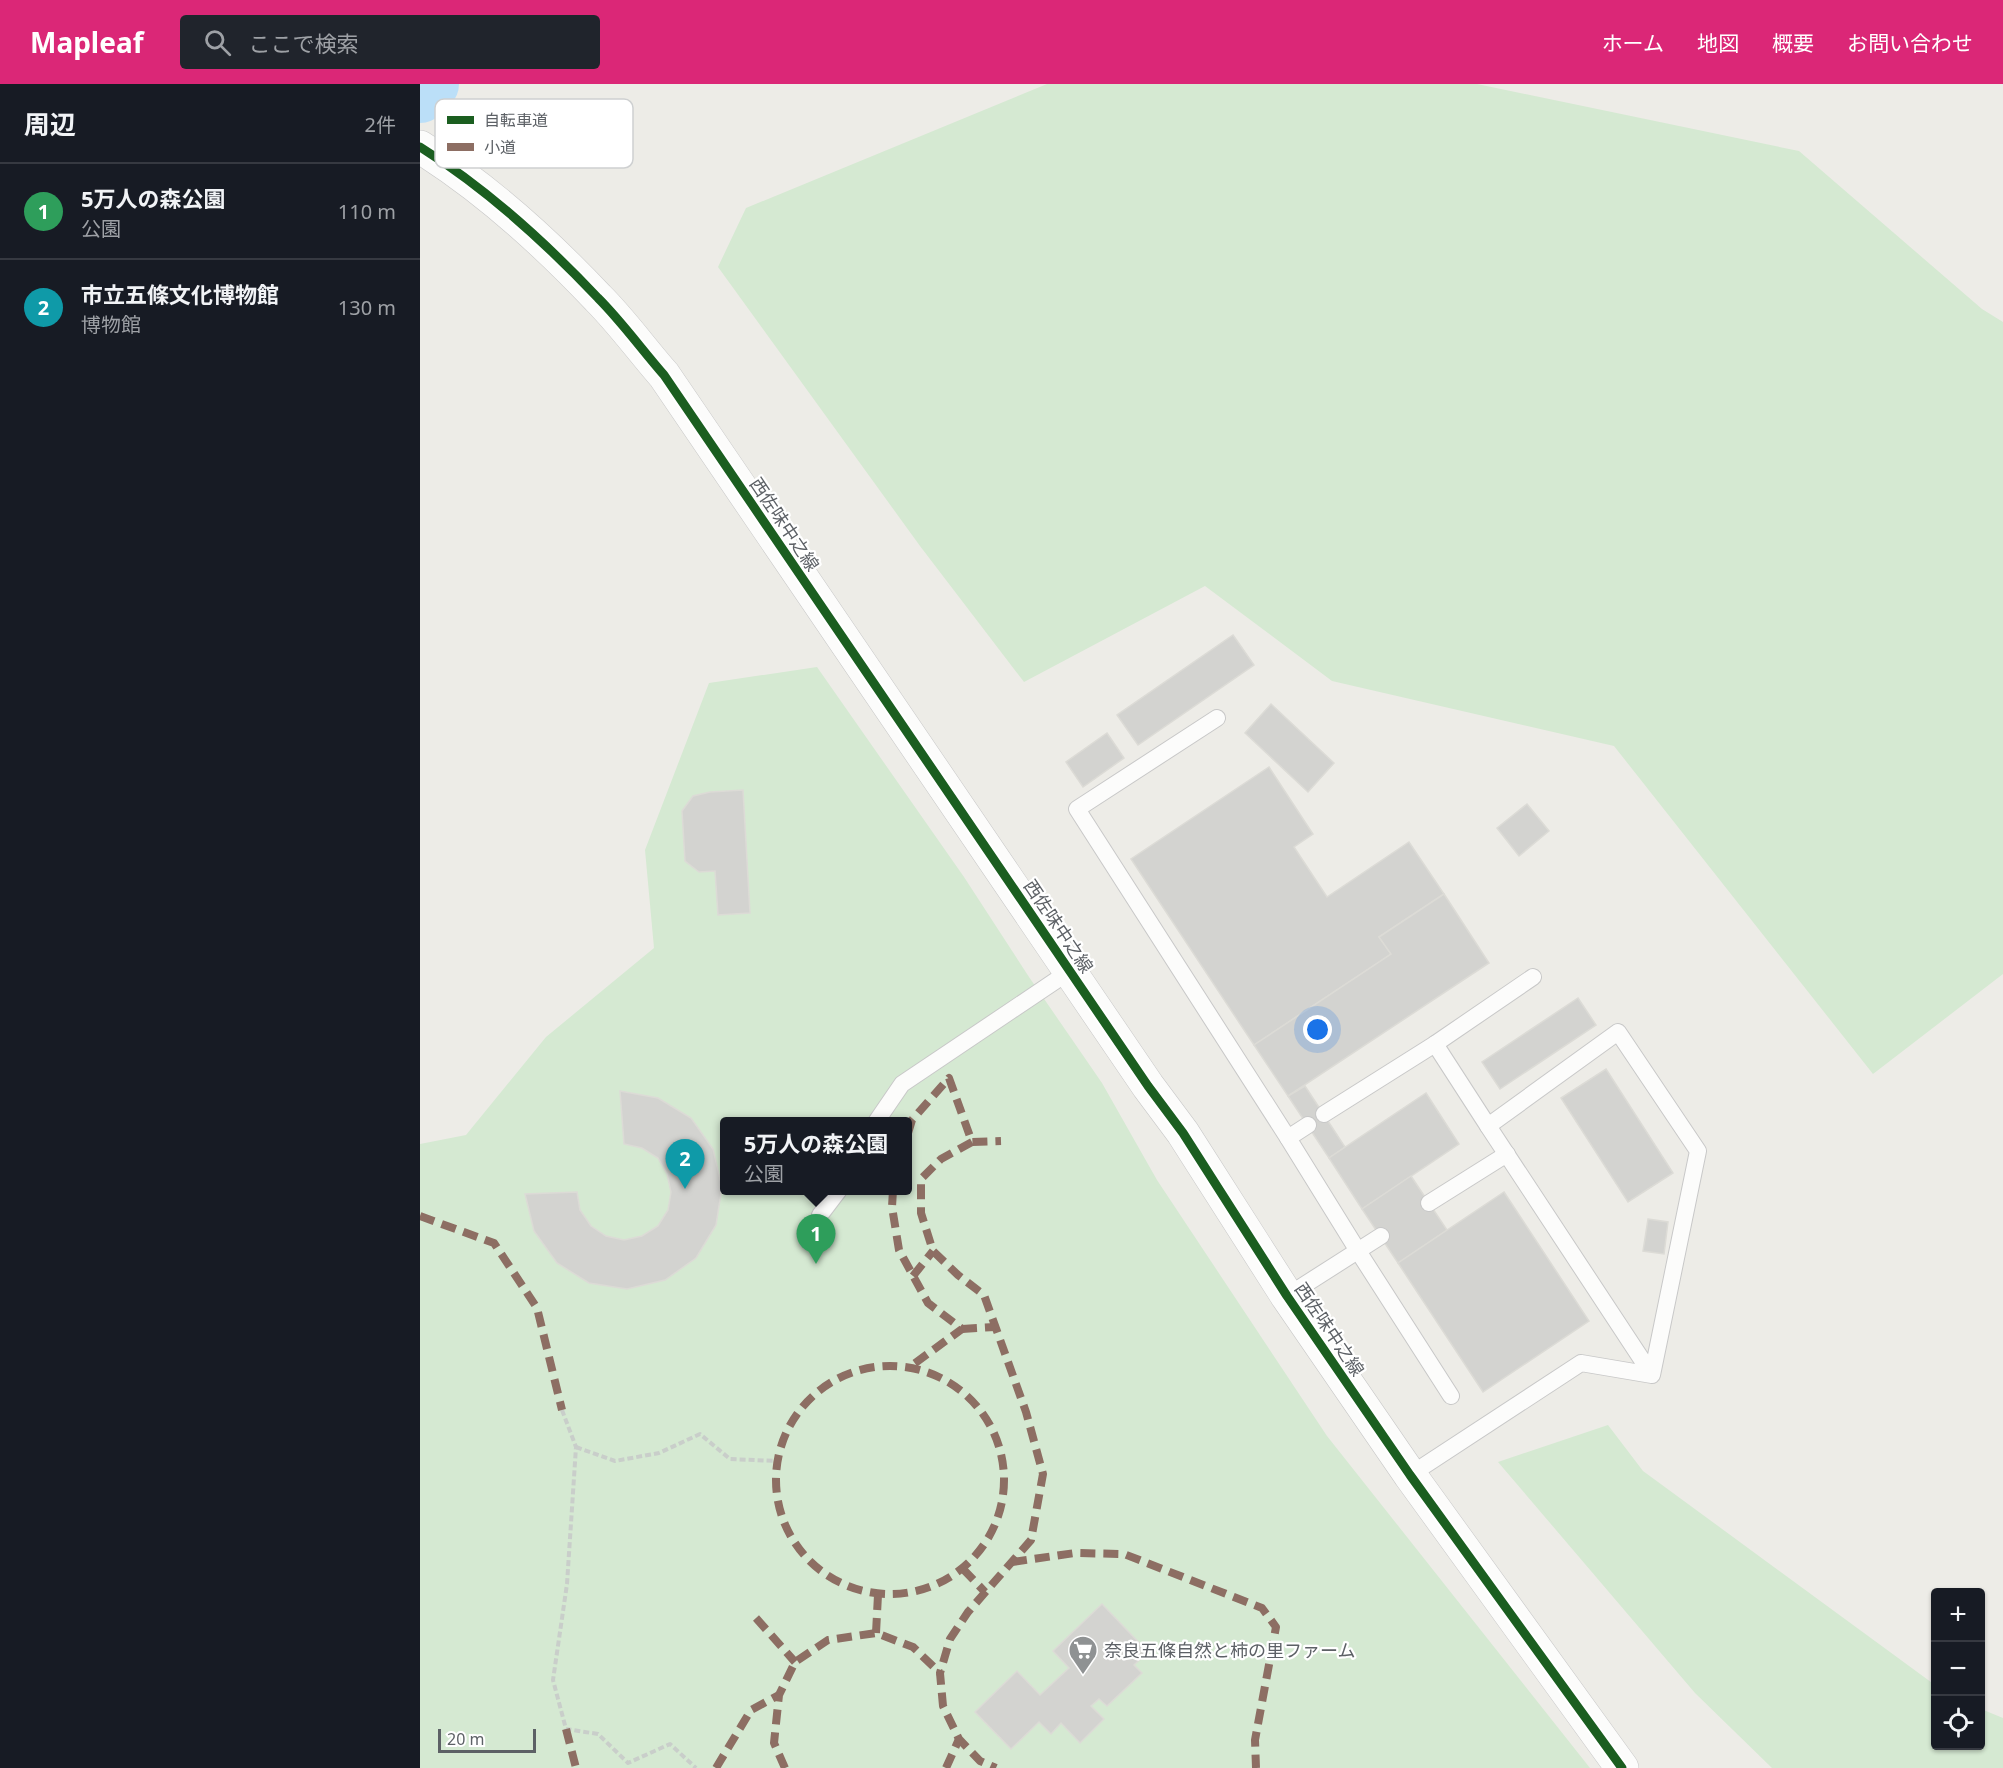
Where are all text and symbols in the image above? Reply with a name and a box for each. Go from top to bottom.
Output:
search box [180,15,600,69]
text: Mapleaf [30,23,144,61]
icon: search [201,26,234,59]
text: ここで検索 [249,28,359,58]
text: ホーム [1602,29,1664,57]
text: 地図 [1697,29,1739,57]
text: 概要 [1772,29,1814,57]
text: お問い合わせ [1847,29,1973,57]
legend [435,99,633,168]
text: 周辺 [24,106,76,142]
text: 自転車道 [484,109,548,131]
text: 2件 [365,111,396,138]
text: 小道 [484,136,516,158]
text: 5万人の森公園 [81,183,226,213]
text: 1 [38,198,49,225]
text: 110 m [338,198,396,225]
text: 公園 [81,215,121,242]
text: 市立五條文化博物館 [81,279,279,309]
text: 2 [38,294,49,321]
text: 130 m [338,294,396,321]
text: 博物館 [81,311,141,338]
street label: 西佐味中之線 [745,473,825,575]
street label: 西佐味中之線 [1019,875,1099,977]
your location [1303,1015,1332,1044]
popup [720,1117,912,1195]
text: 5万人の森公園 [744,1128,888,1158]
pin: 2 [666,1140,704,1189]
text: 公園 [744,1160,784,1187]
pin: 1 [796,1214,836,1264]
street label: 西佐味中之線 [1290,1278,1370,1380]
map controls [1931,1588,1985,1750]
button: + [1931,1588,1985,1642]
supermarket icon: 奈良五條自然と柿の里ファーム [1067,1634,1099,1676]
place label: 奈良五條自然と柿の里ファーム [1104,1638,1355,1662]
button: − [1931,1642,1985,1696]
button: locate [1931,1696,1985,1750]
scale bar [438,1726,536,1754]
text: 20 m [447,1728,484,1750]

